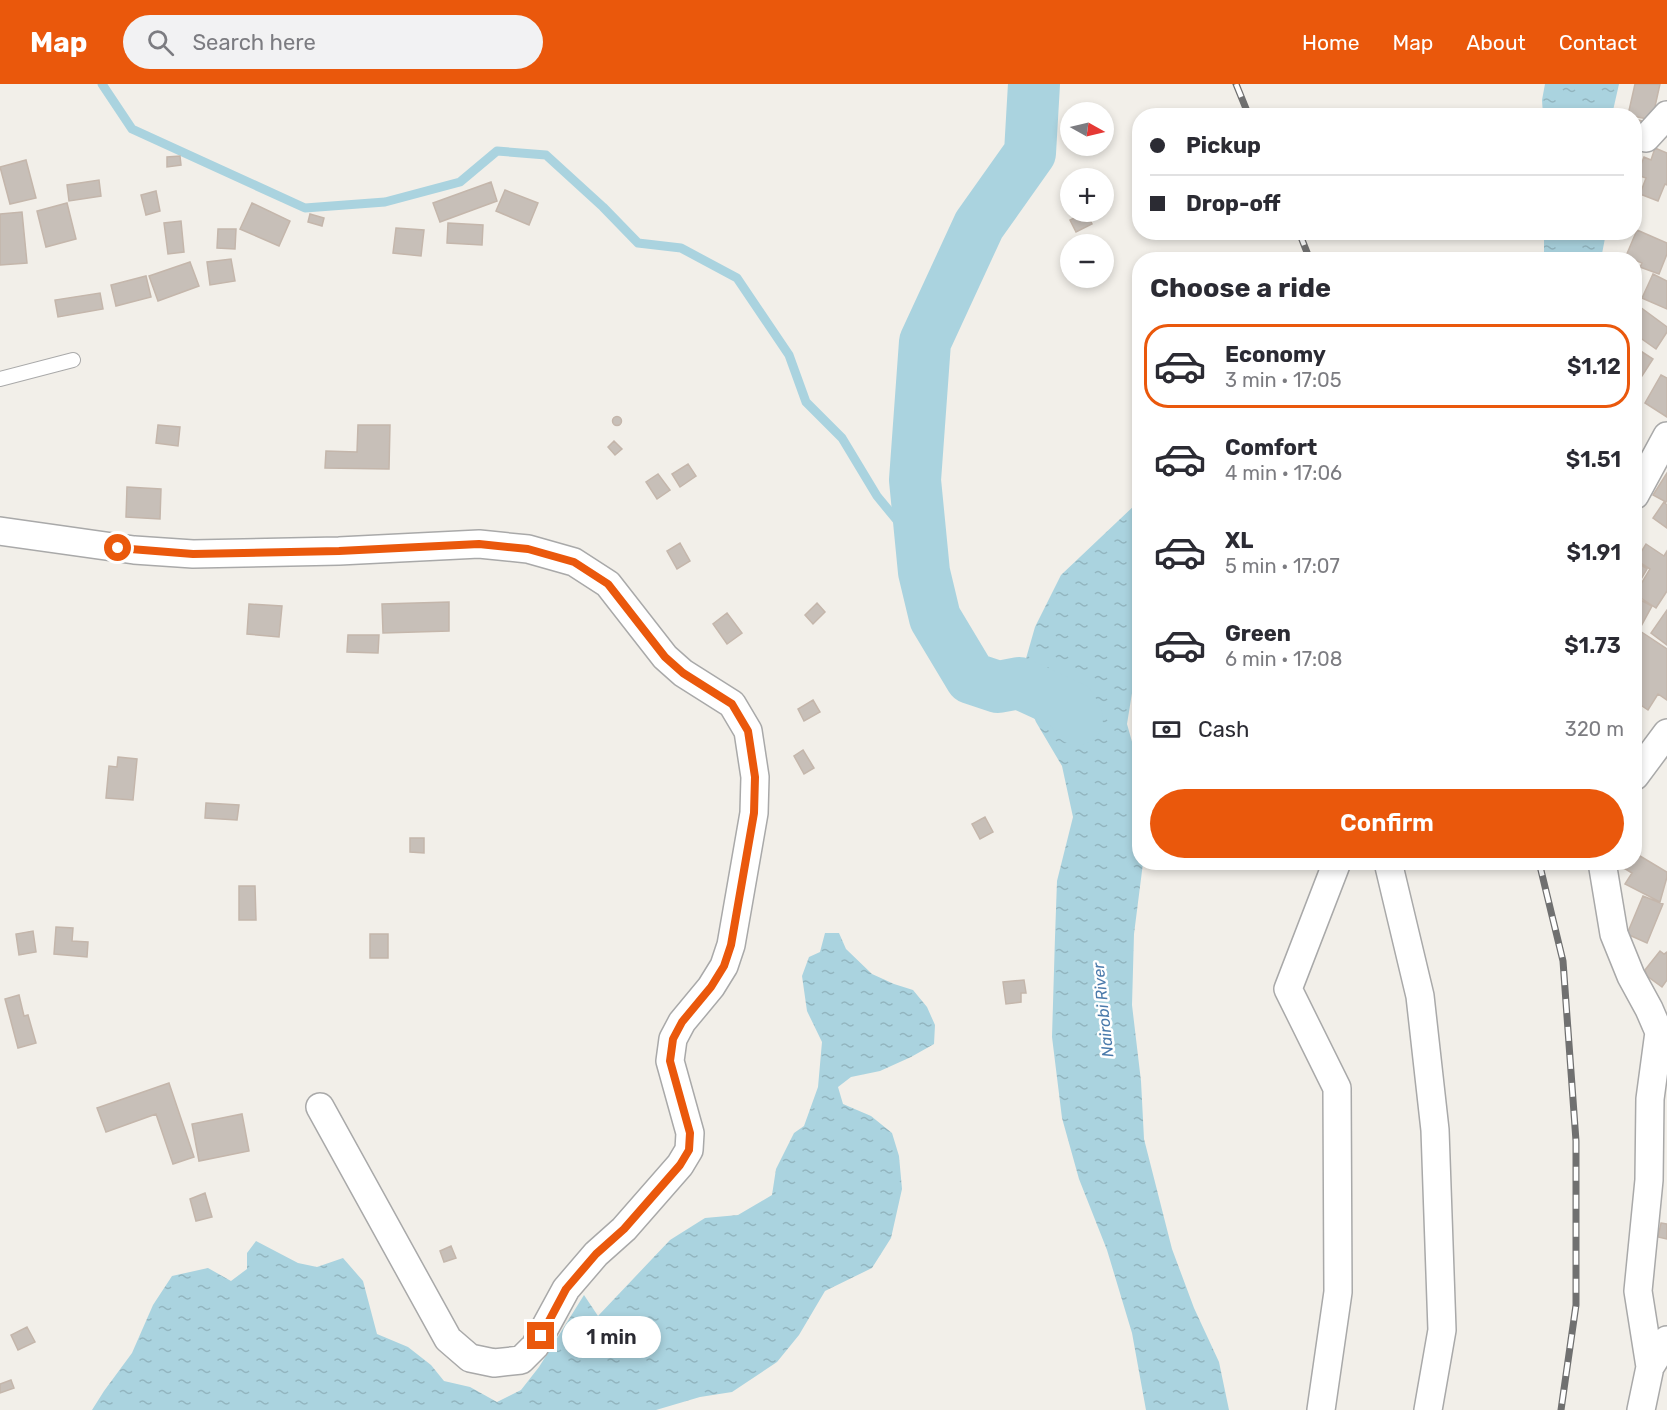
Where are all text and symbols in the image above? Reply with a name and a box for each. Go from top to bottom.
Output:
search box [123,15,543,69]
text: Map [30,26,87,59]
icon: search [144,26,177,59]
text: Search here [192,29,316,56]
text: Home [1302,30,1359,55]
text: Map [1392,30,1433,55]
text: About [1466,30,1526,55]
text: Contact [1559,30,1637,55]
north arrow [1060,102,1114,156]
map controls [1060,102,1114,288]
text: Pickup [1186,132,1261,159]
button: + [1060,168,1114,222]
text: Drop-off [1186,190,1281,217]
button: − [1060,234,1114,288]
text: Choose a ride [1150,272,1331,304]
icon: car [1153,339,1207,393]
text: Economy [1225,341,1326,368]
text: $1.12 [1567,353,1621,380]
text: 3 min · 17:05 [1225,368,1342,392]
icon: car [1153,432,1207,486]
text: Comfort [1225,434,1317,461]
text: $1.51 [1566,446,1621,473]
text: 4 min · 17:06 [1225,461,1342,485]
icon: car [1153,525,1207,579]
text: XL [1225,527,1253,554]
route start [104,534,131,561]
text: $1.91 [1567,539,1621,566]
text: 5 min · 17:07 [1225,554,1340,578]
icon: car [1153,618,1207,672]
text: Green [1225,620,1291,647]
text: $1.73 [1564,632,1621,659]
text: 6 min · 17:08 [1225,647,1342,671]
icon: cash [1150,713,1183,746]
text: Cash [1198,716,1249,743]
text: 320 m [1565,717,1624,741]
button: Confirm [1150,789,1624,858]
water label: Nairobi River [1088,961,1117,1058]
callout: 1 min [562,1315,661,1357]
route end [527,1322,554,1349]
text: 1 min [586,1325,637,1349]

